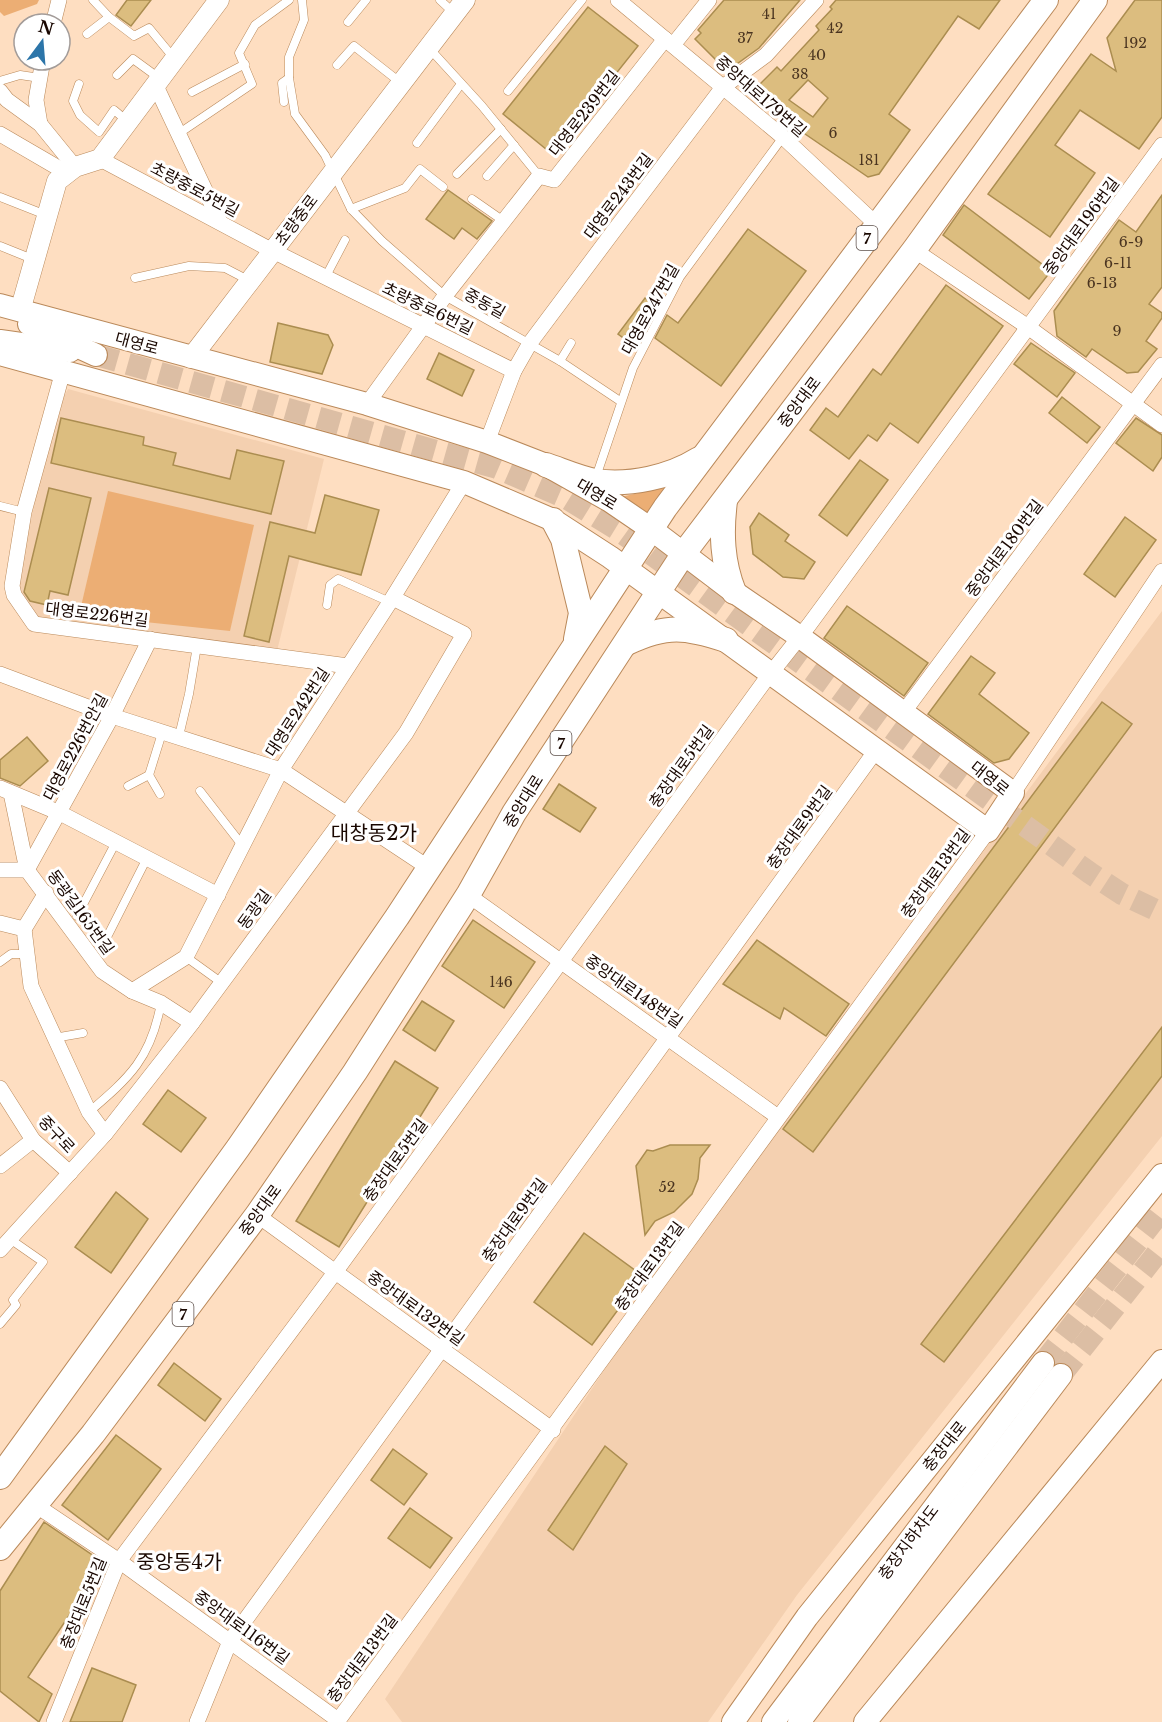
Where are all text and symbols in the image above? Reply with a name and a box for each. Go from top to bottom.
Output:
house number: 41 [762,5,776,23]
north arrow [12,12,72,72]
text: N [36,16,56,39]
house number: 42 [827,19,843,37]
house number: 37 [737,29,754,47]
house number: 192 [1123,34,1147,52]
house number: 40 [808,46,826,64]
street label: 중앙대로179번길 [712,51,810,141]
house number: 38 [791,65,809,83]
street label: 대영로239번길 [544,66,624,160]
house number: 6 [828,124,838,142]
street label: 대영로243번길 [579,149,657,243]
house number: 181 [859,151,879,169]
street label: 초량중로5번길 [147,157,243,221]
street label: 중앙대로196번길 [1039,173,1123,279]
street label: 초량중로 [270,190,322,250]
road number: 7 [856,226,878,250]
house number: 6-9 [1119,233,1143,251]
house number: 6-11 [1104,254,1132,272]
street label: 대영로247번길 [617,260,683,358]
house number: 6-13 [1087,274,1117,292]
street label: 초량중로6번길 [379,277,477,339]
street label: 중동길 [461,284,509,322]
house number: 9 [1112,322,1122,340]
street label: 대영로 [113,328,161,358]
street label: 중앙대로 [773,372,825,432]
street label: 대영로 [573,474,621,514]
street label: 중앙대로180번길 [961,495,1047,601]
street label: 대영로226번길 [44,598,150,630]
street label: 대영로242번길 [261,663,333,761]
street label: 대영로226번안길 [38,690,112,804]
street label: 충장대로5번길 [644,721,718,811]
road number: 7 [550,731,572,755]
street label: 대영로 [967,756,1014,800]
street label: 중앙대로 [499,771,547,831]
street label: 충장대로9번길 [762,781,836,873]
district label: 대창동2가 [331,821,417,845]
street label: 충장대로13번길 [896,825,974,921]
street label: 동광길165번길 [43,866,119,958]
street label: 동광길 [233,885,275,933]
street label: 중앙대로148번길 [581,950,687,1032]
house number: 146 [489,973,513,991]
street label: 중구로 [35,1111,80,1157]
street label: 충장대로5번길 [358,1115,432,1205]
street label: 충장대로9번길 [477,1174,551,1266]
house number: 52 [659,1178,675,1196]
street label: 중앙대로 [235,1180,286,1240]
street label: 충장대로13번길 [610,1218,688,1314]
street label: 중앙대로132번길 [364,1266,468,1350]
road number: 7 [172,1302,194,1326]
street label: 충장대로 [918,1417,970,1475]
street label: 충장지하차도 [873,1500,943,1583]
district label: 중앙동4가 [136,1550,222,1574]
street label: 충장대로5번길 [55,1554,111,1652]
street label: 중앙대로116번길 [190,1586,294,1668]
street label: 충장대로13번길 [322,1610,402,1706]

